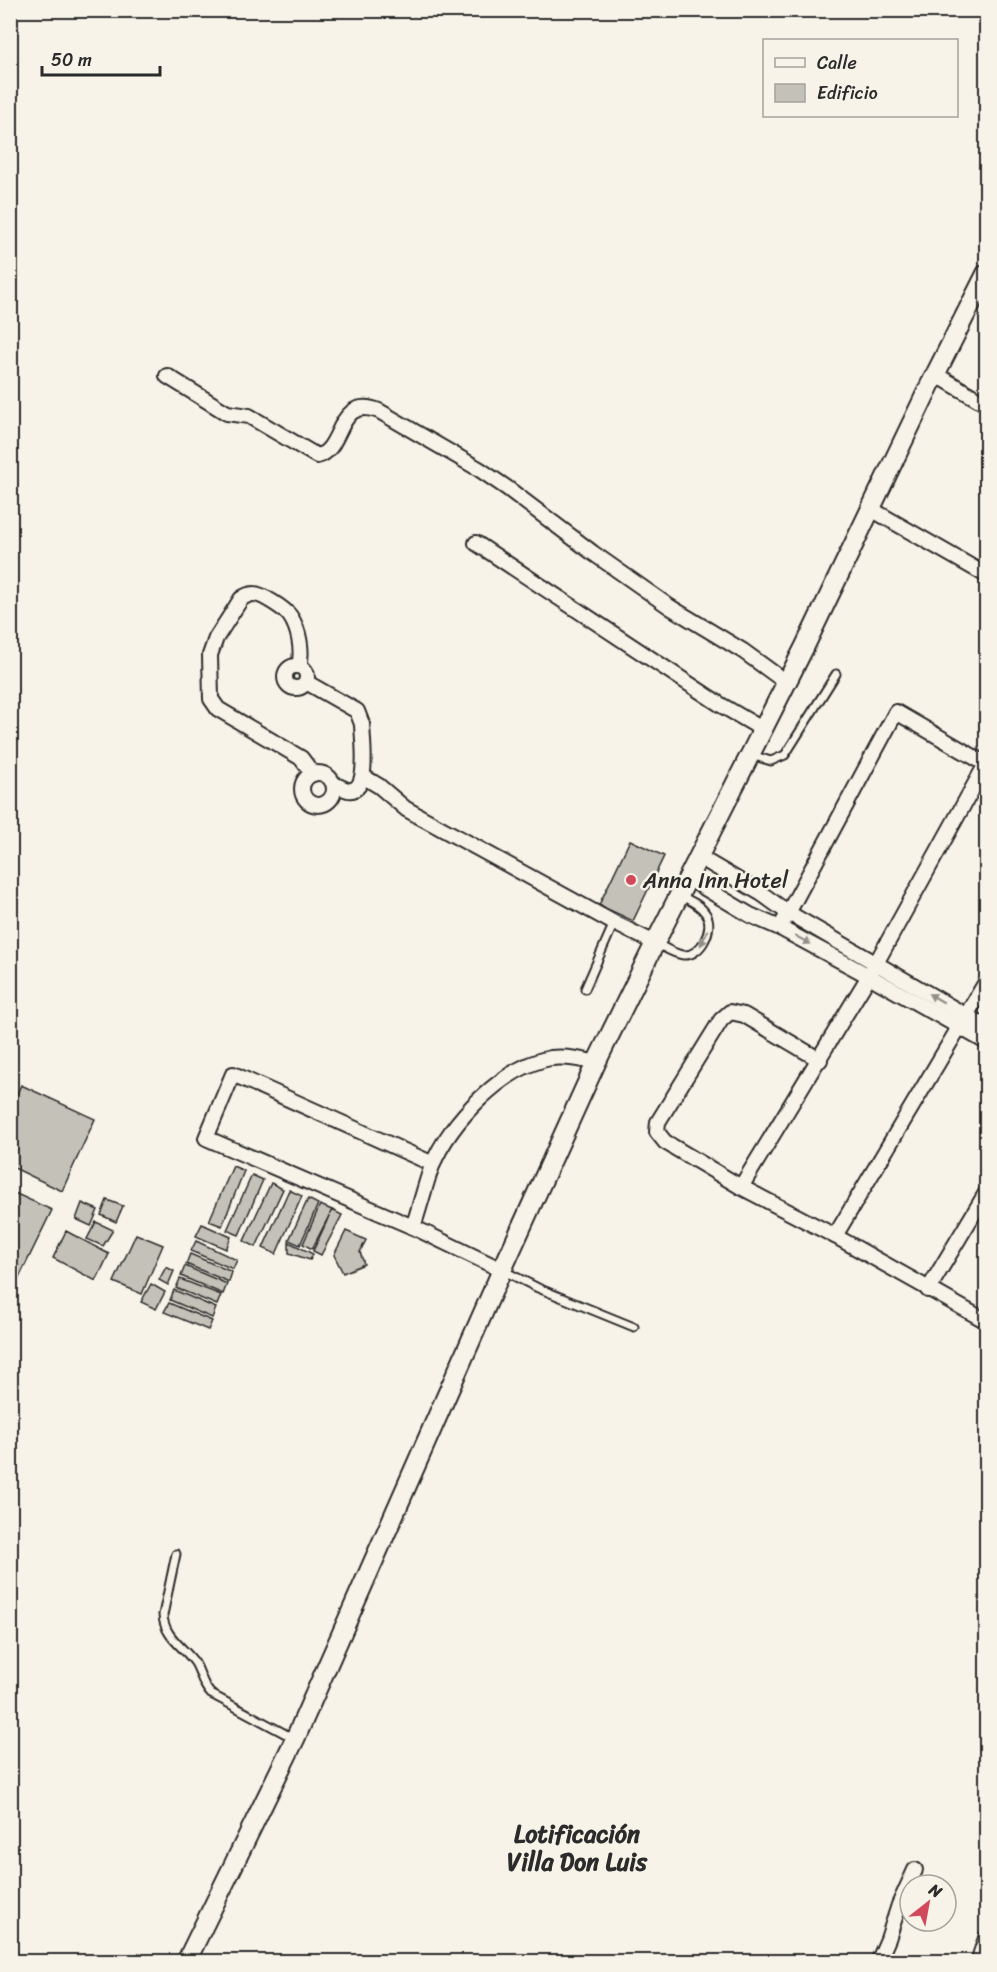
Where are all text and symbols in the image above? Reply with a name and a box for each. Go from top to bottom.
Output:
scale bar [42,39,160,77]
legend [763,39,958,117]
text: 50 m [51,44,92,76]
text: Calle [817,47,857,79]
text: Edificio [817,77,878,109]
place label: Anna Inn Hotel [642,861,789,900]
marker: Anna Inn Hotel [624,873,638,887]
one-way arrow [700,929,709,946]
one-way arrow [795,935,812,945]
one-way arrow [927,993,944,1003]
district label: Lotificación Villa Don Luis [507,1813,648,1883]
north arrow [898,1873,958,1933]
text: N [922,1875,948,1906]

